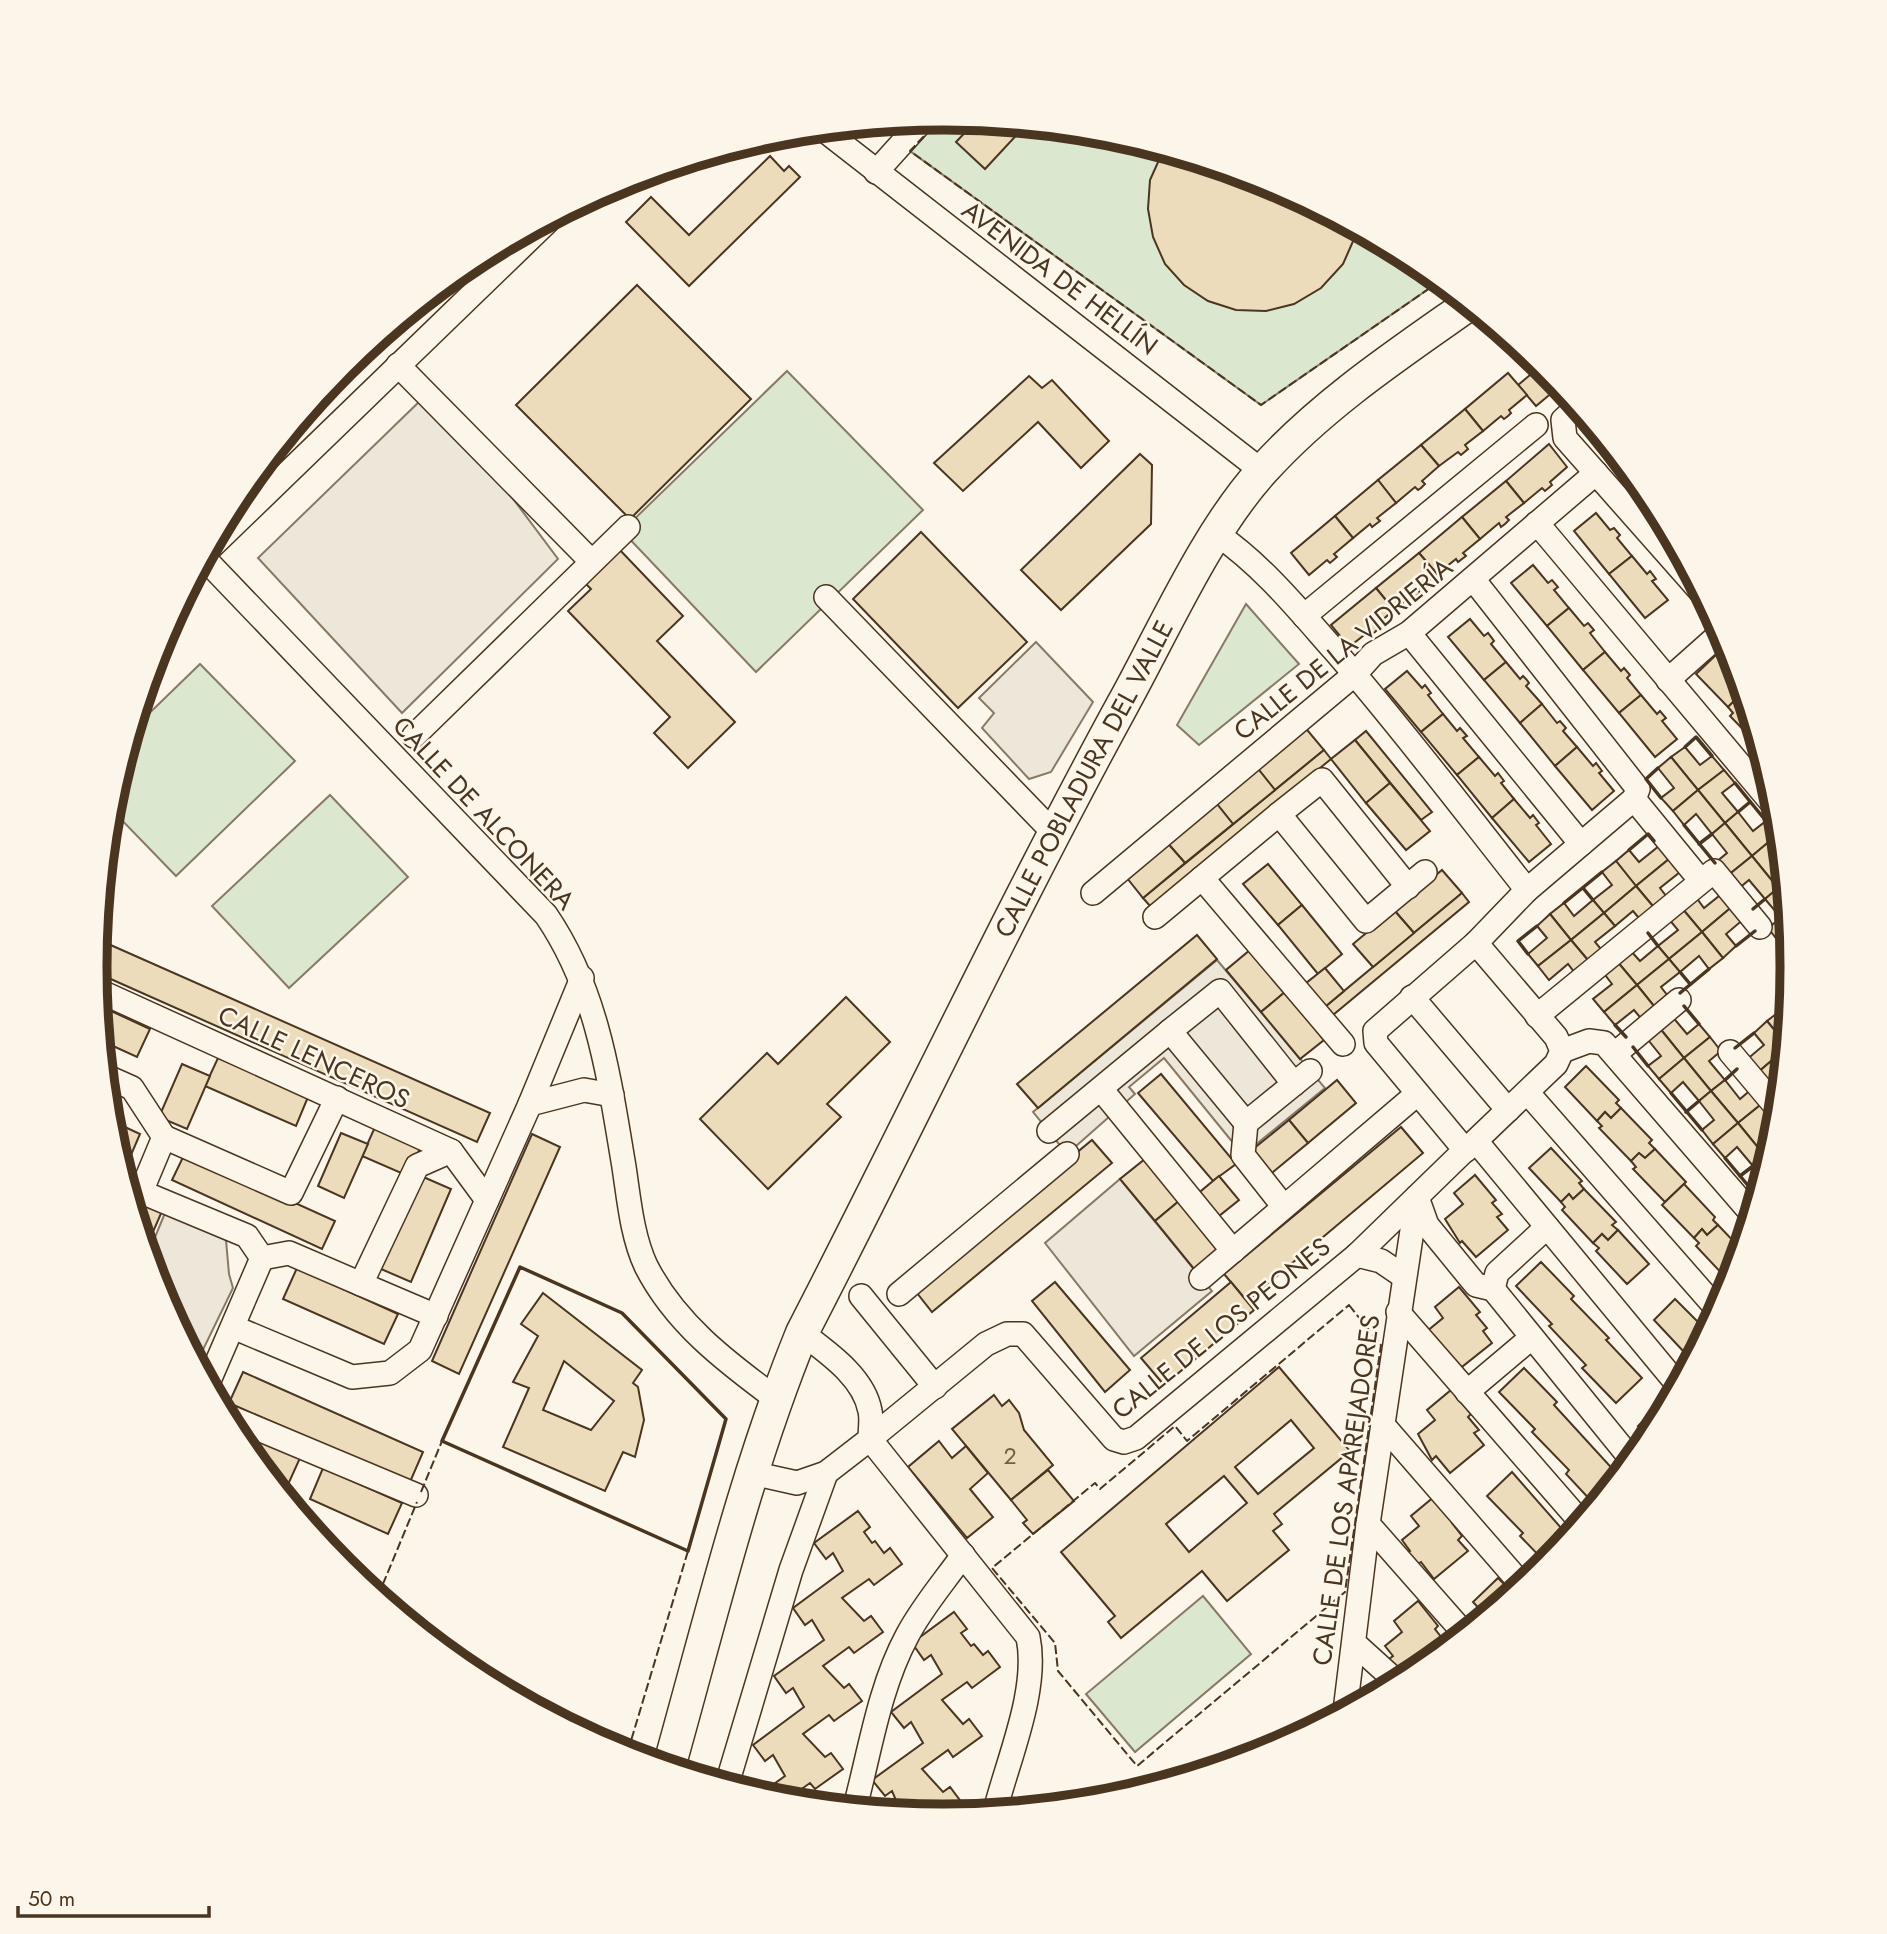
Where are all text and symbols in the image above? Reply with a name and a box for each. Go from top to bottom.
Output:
street label: AVENIDA DE HELLÍN [954,192,1166,364]
street label: CALLE DE LA VIDRIERÍA [1225,548,1461,749]
street label: CALLE POBLADURA DEL VALLE [985,614,1183,944]
street label: CALLE DE ALCONERA [384,708,585,919]
street label: CALLE LENCEROS [212,996,416,1118]
street label: CALLE DE LOS PEONES [1104,1228,1338,1428]
street label: CALLE DE LOS APAREJADORES [1303,1312,1389,1668]
house number: 2 [1003,1439,1017,1473]
scale bar [18,1874,208,1918]
text: 50 m [28,1884,75,1914]

